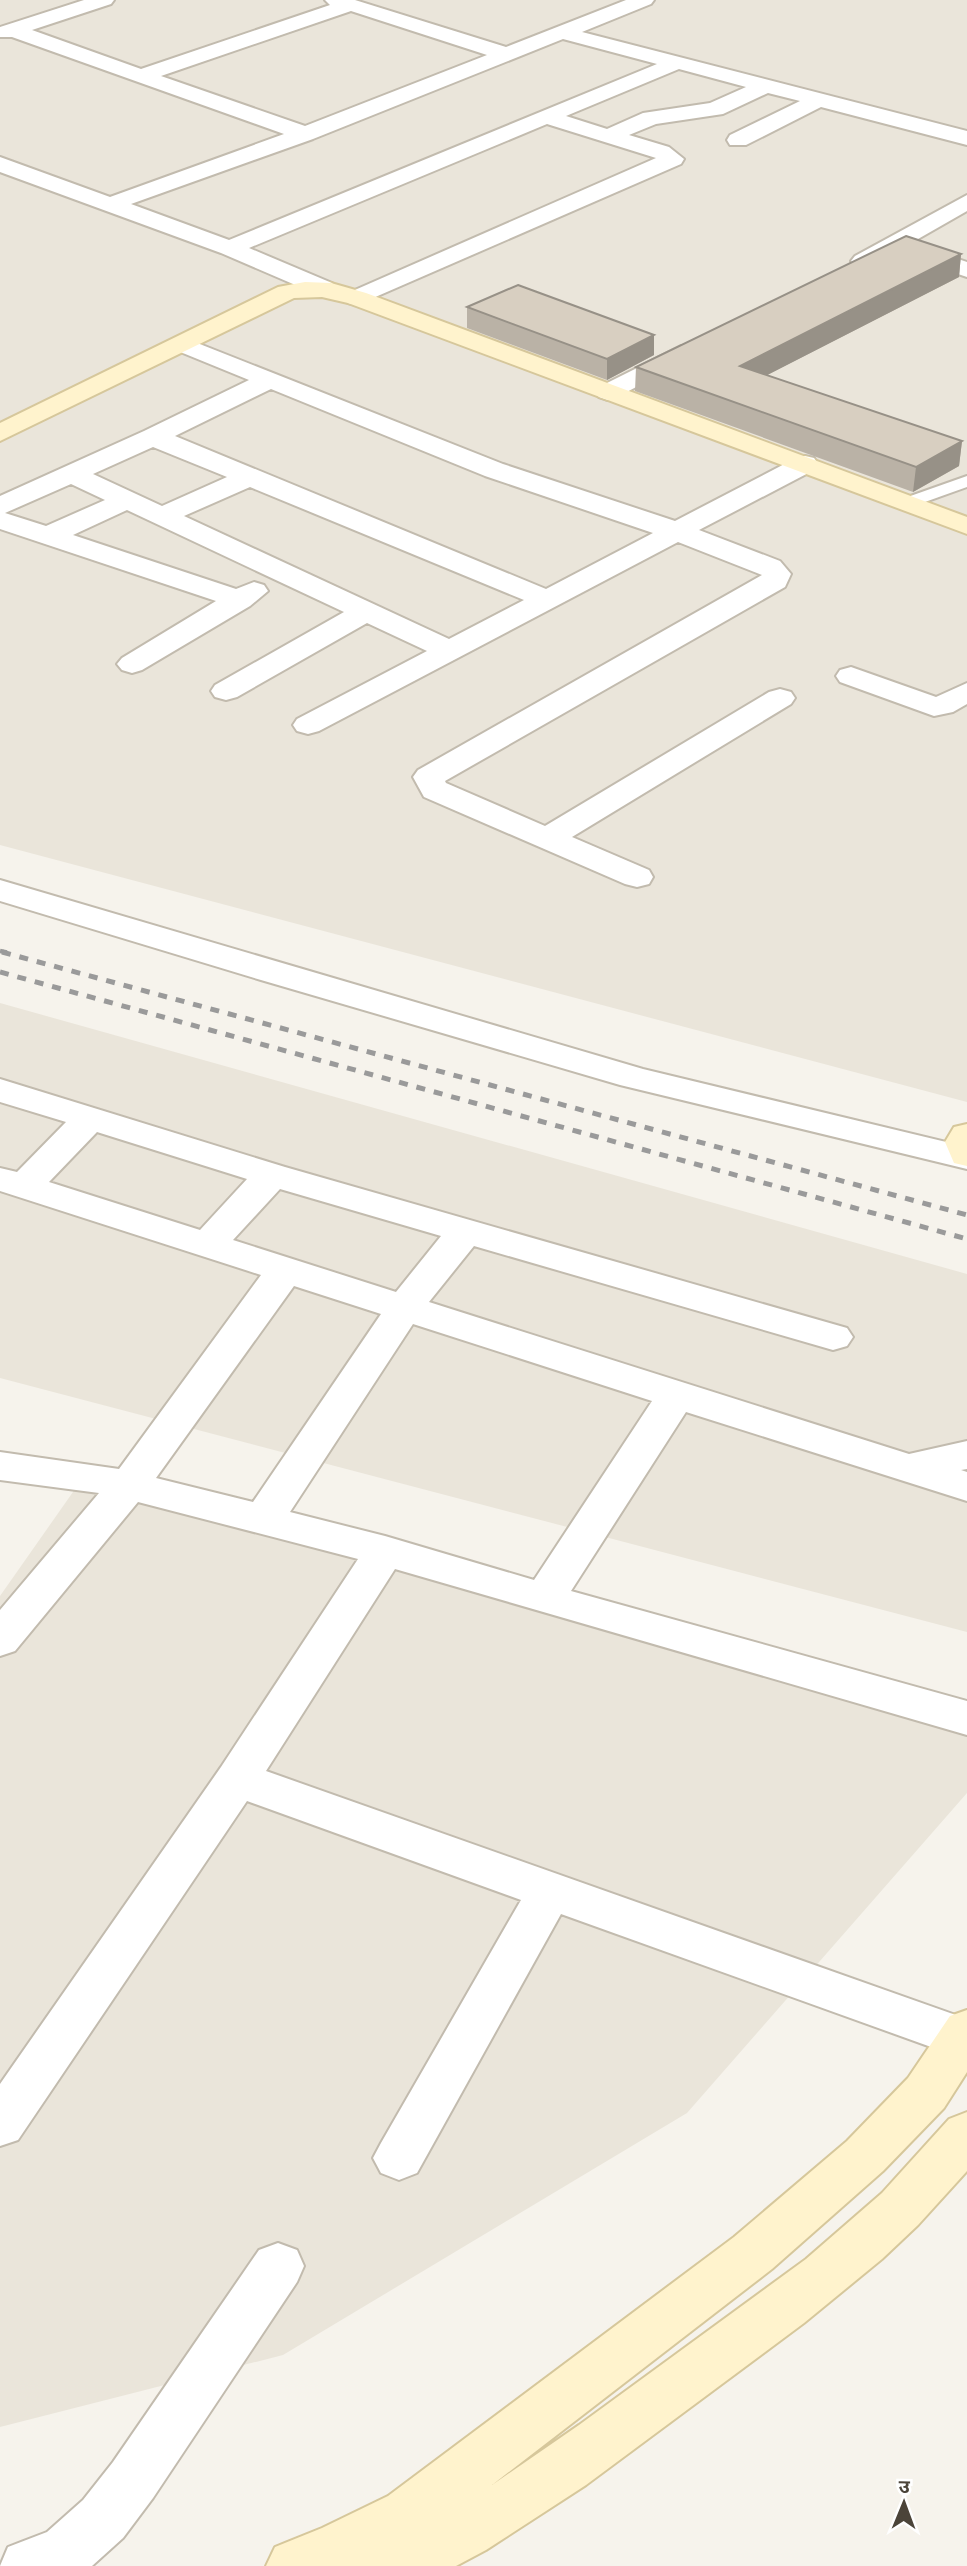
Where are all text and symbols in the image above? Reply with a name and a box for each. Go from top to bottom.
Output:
north arrow [869,2468,939,2538]
text: उ [899,2474,911,2498]

